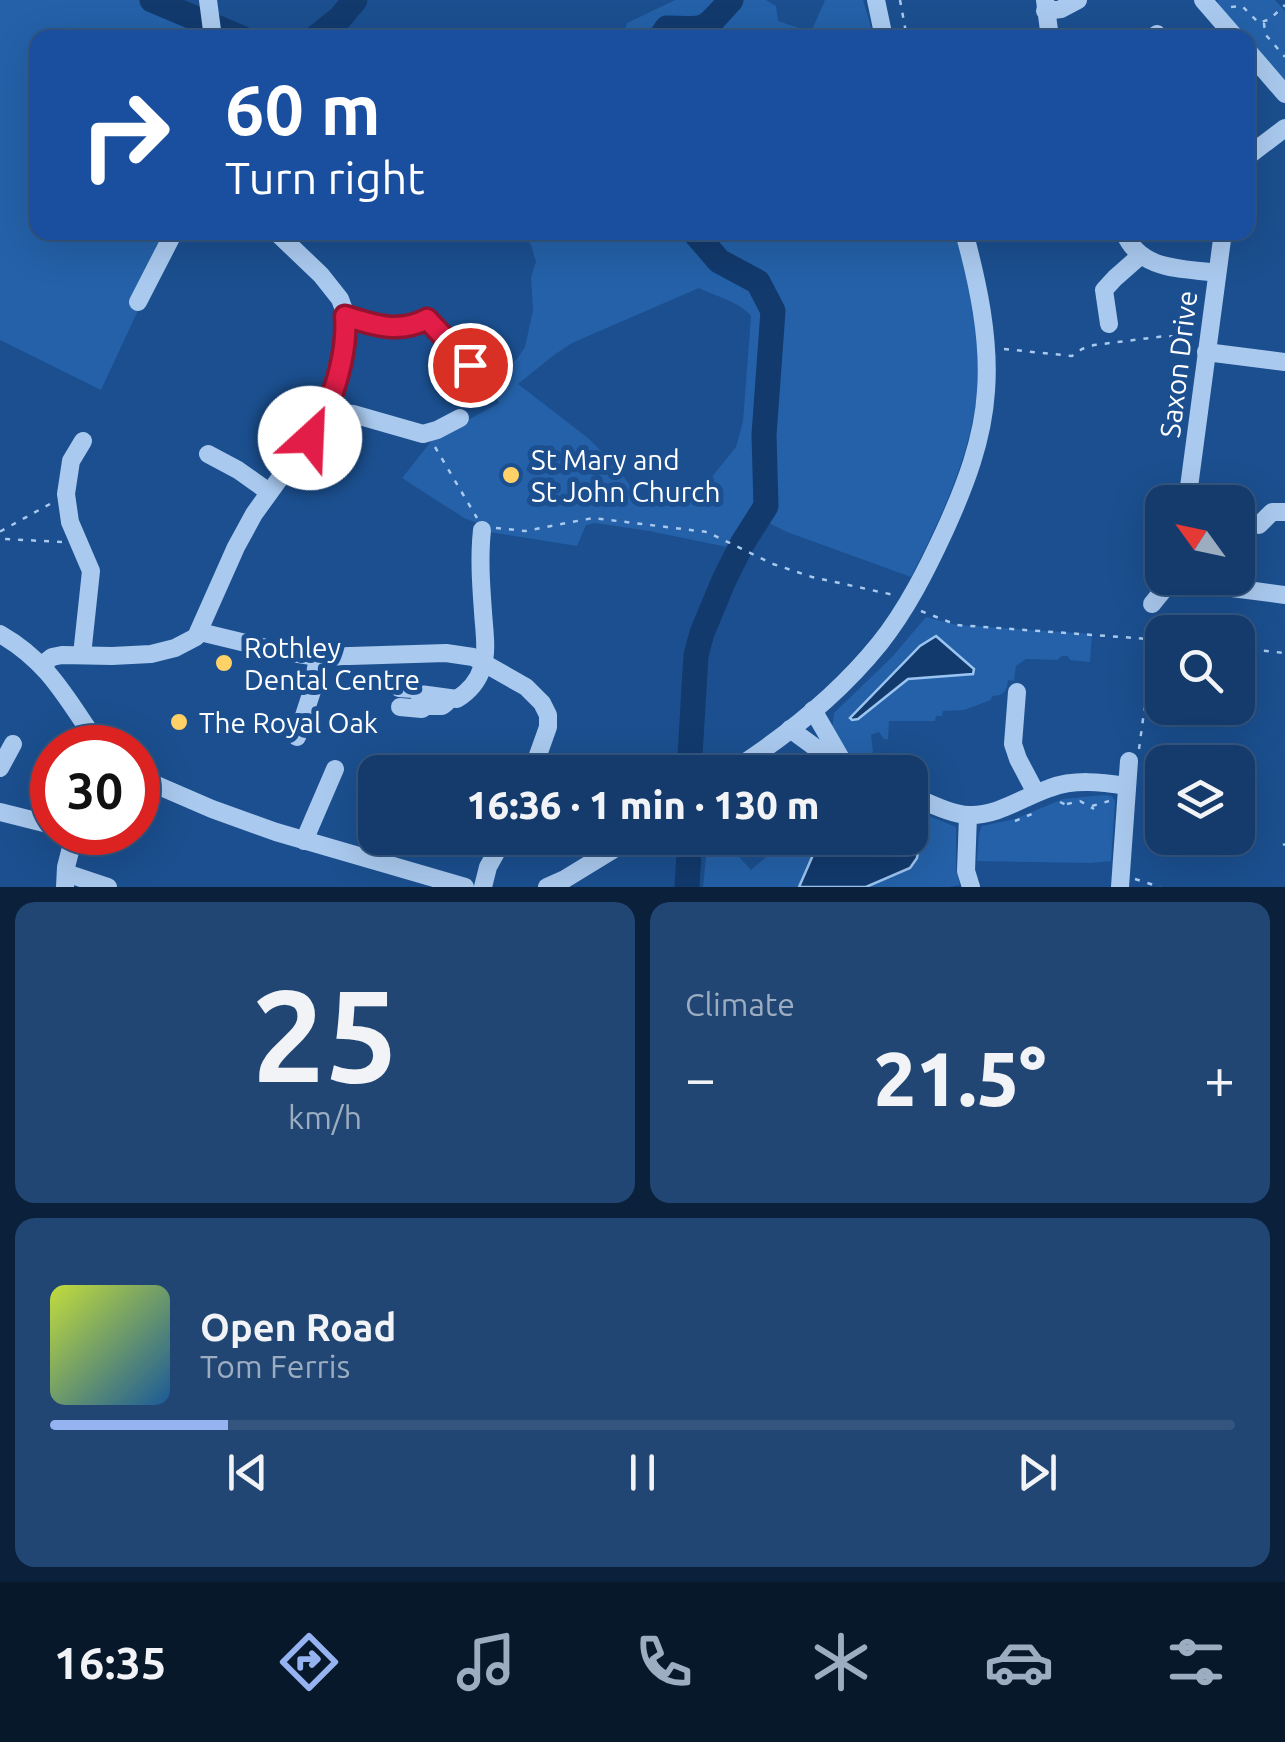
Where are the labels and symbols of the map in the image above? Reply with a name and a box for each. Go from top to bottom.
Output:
street label: Saxon Drive [1154,289,1202,439]
pin [428,323,513,408]
position arrow [258,386,362,490]
place label: St Mary and St John Church [531,444,720,507]
marker: St Mary and St John Church [500,464,522,486]
north arrow [1145,485,1255,595]
place label: Rothley Dental Centre [244,632,420,695]
marker: Rothley Dental Centre [213,652,235,674]
place label: The Royal Oak [199,707,378,738]
marker: The Royal Oak [168,711,190,733]
speed limit sign: 30 [30,725,160,855]

